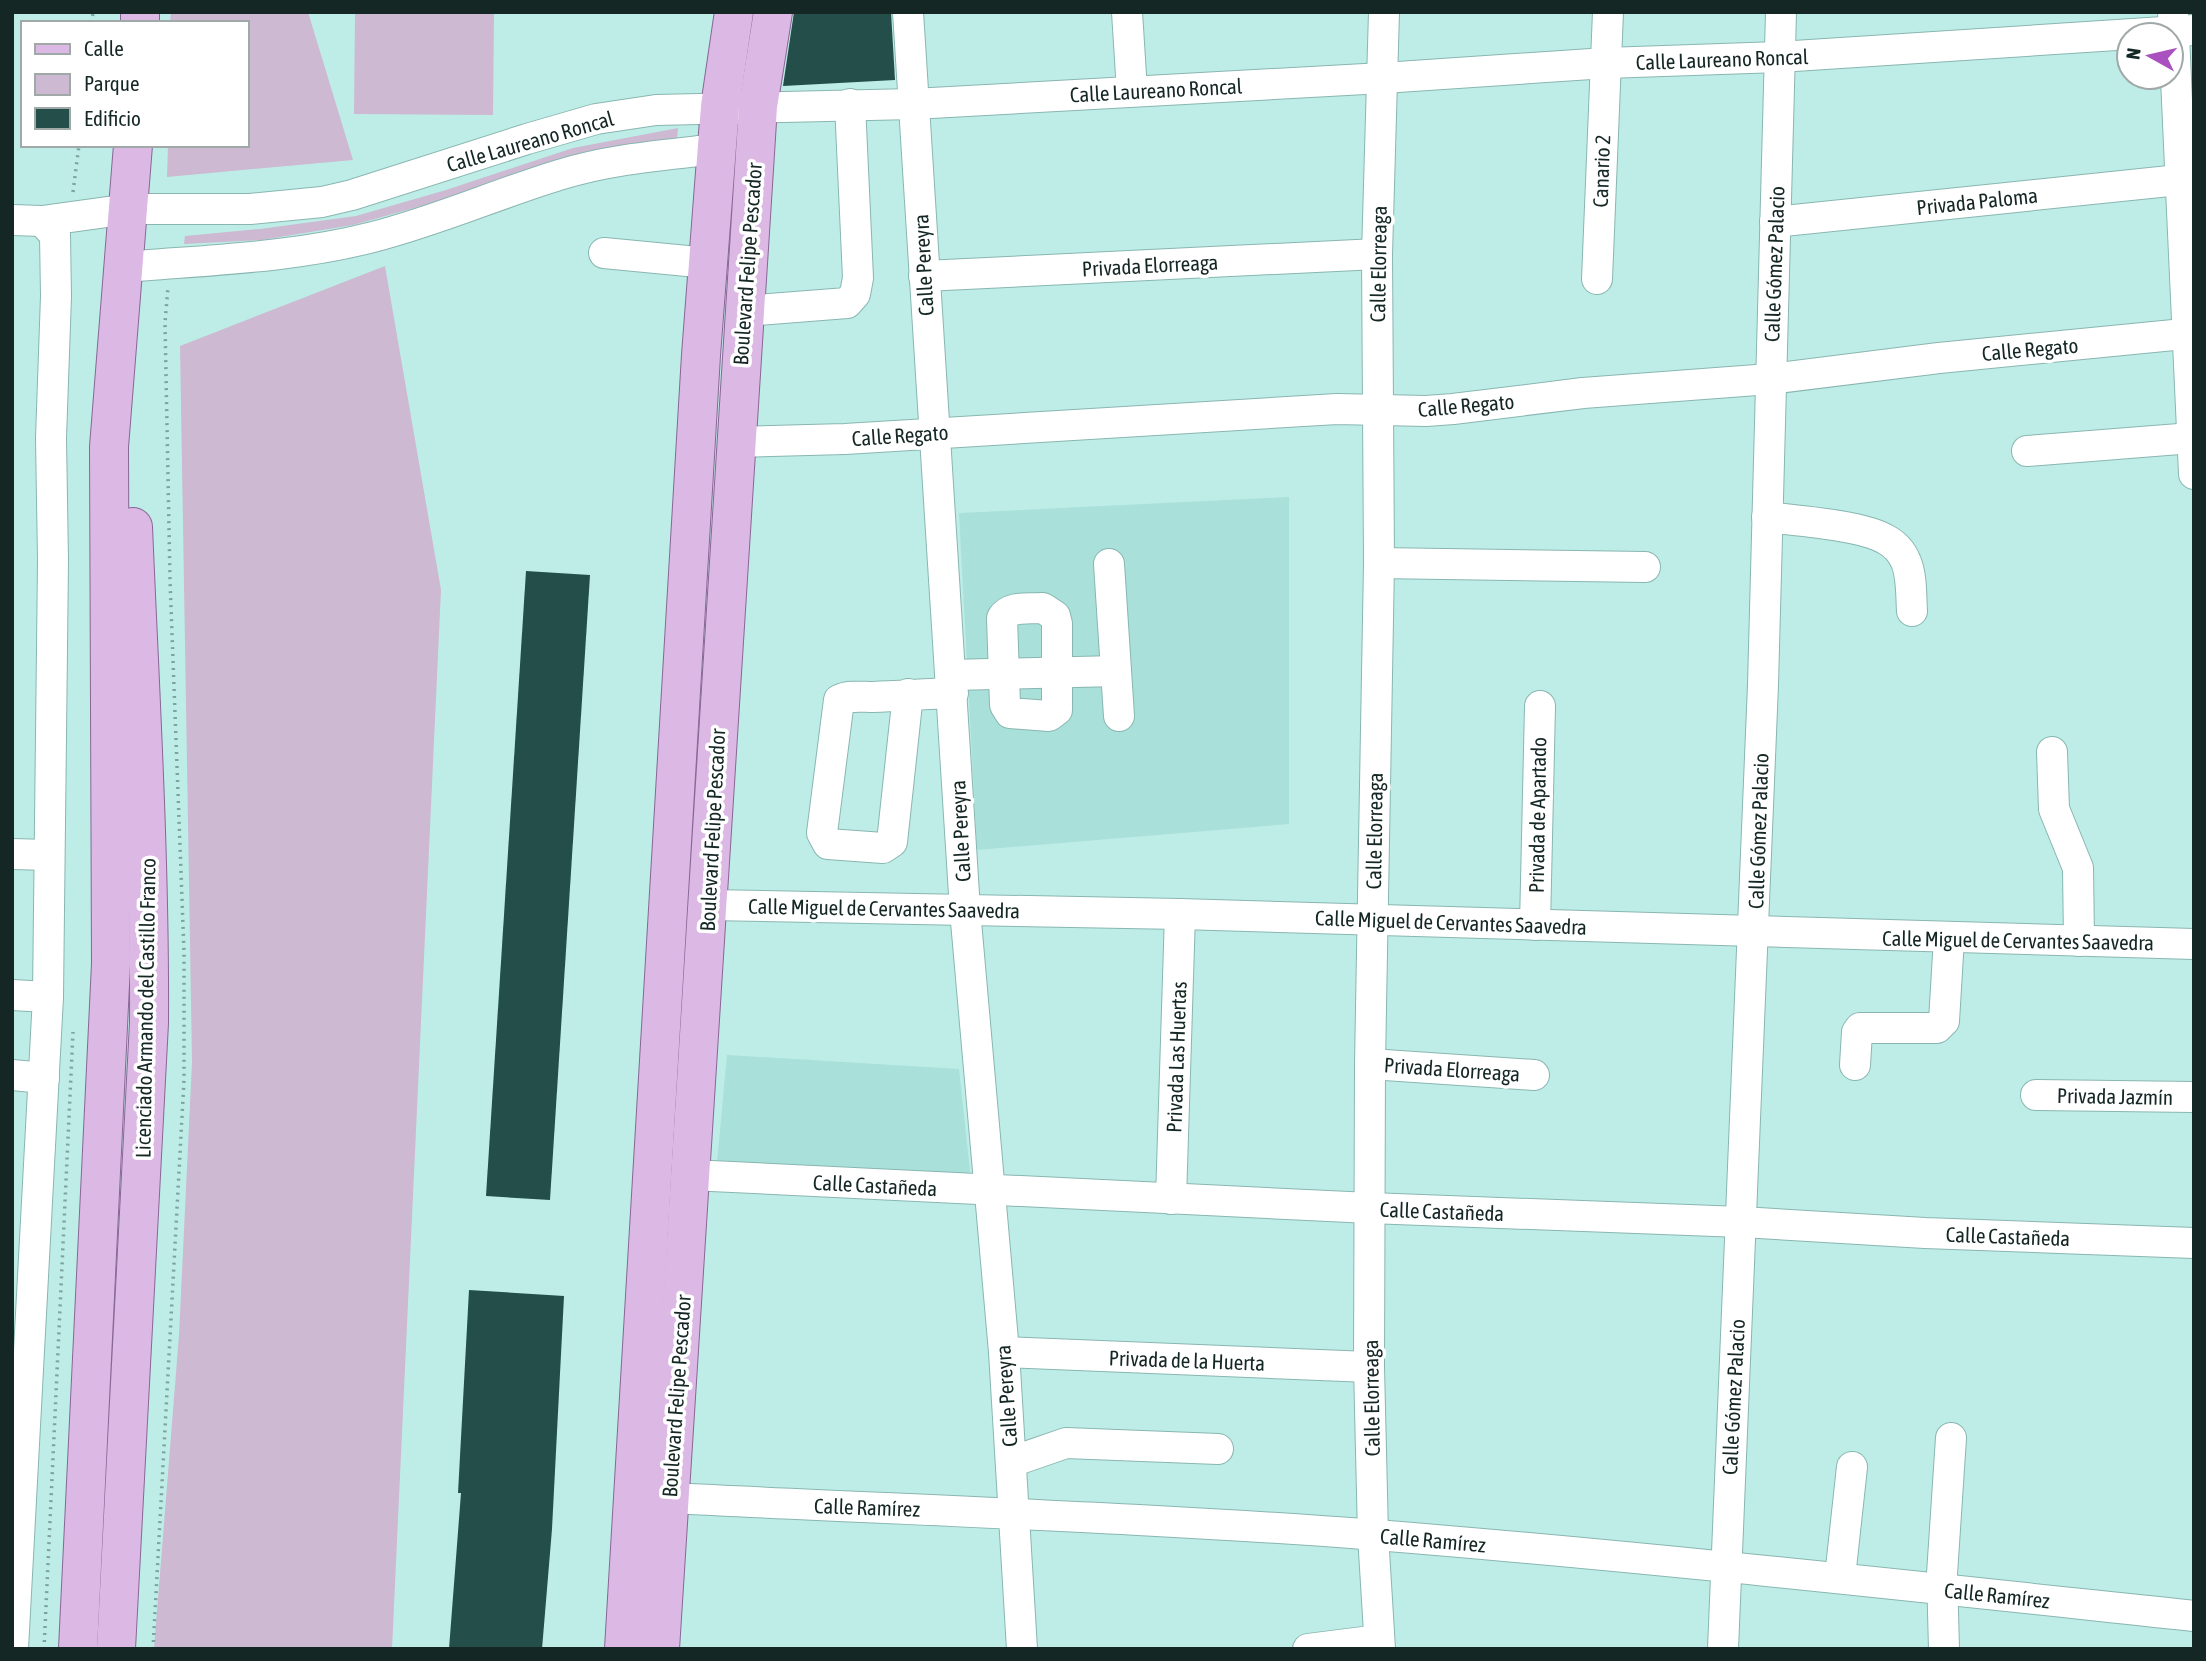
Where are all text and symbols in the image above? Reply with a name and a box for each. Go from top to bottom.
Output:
legend [21,21,248,147]
north arrow [2115,21,2185,91]
text: Calle [84,36,124,60]
street label: Calle Laureano Roncal [1635,44,1809,74]
text: N [2121,47,2145,61]
text: Parque [84,71,139,95]
street label: Calle Laureano Roncal [1069,73,1243,107]
text: Edificio [84,106,141,130]
street label: Calle Laureano Roncal [444,106,617,176]
street label: Canario 2 [1588,134,1614,208]
street label: Boulevard Felipe Pescador [728,161,766,366]
street label: Privada Paloma [1915,183,2039,219]
street label: Calle Gómez Palacio [1759,186,1789,342]
street label: Calle Elorreaga [1365,205,1391,323]
street label: Calle Pereyra [908,214,938,316]
street label: Privada Elorreaga [1081,249,1219,281]
street label: Calle Regato [1981,333,2079,365]
street label: Calle Regato [1417,389,1515,421]
street label: Calle Regato [851,420,949,450]
street label: Boulevard Felipe Pescador [695,727,729,932]
street label: Privada de Apartado [1524,737,1550,893]
street label: Calle Gómez Palacio [1743,753,1773,909]
street label: Calle Elorreaga [1361,772,1387,890]
street label: Calle Pereyra [945,780,975,882]
street label: Licenciado Armando del Castillo Franco [130,858,160,1158]
street label: Calle Miguel de Cervantes Saavedra [748,894,1020,922]
street label: Calle Miguel de Cervantes Saavedra [1315,905,1587,939]
street label: Calle Miguel de Cervantes Saavedra [1882,926,2154,954]
street label: Privada Las Huertas [1161,981,1191,1133]
street label: Privada Elorreaga [1383,1052,1521,1086]
street label: Privada Jazmín [2057,1083,2173,1109]
street label: Calle Castañeda [812,1170,938,1200]
street label: Calle Castañeda [1379,1197,1505,1225]
street label: Calle Castañeda [1945,1222,2071,1250]
street label: Boulevard Felipe Pescador [657,1293,695,1498]
street label: Calle Gómez Palacio [1717,1318,1749,1476]
street label: Calle Elorreaga [1358,1339,1384,1457]
street label: Calle Pereyra [990,1344,1022,1448]
street label: Privada de la Huerta [1108,1345,1266,1375]
street label: Calle Ramírez [814,1493,921,1521]
street label: Calle Ramírez [1379,1523,1487,1557]
street label: Calle Ramírez [1943,1578,2051,1613]

